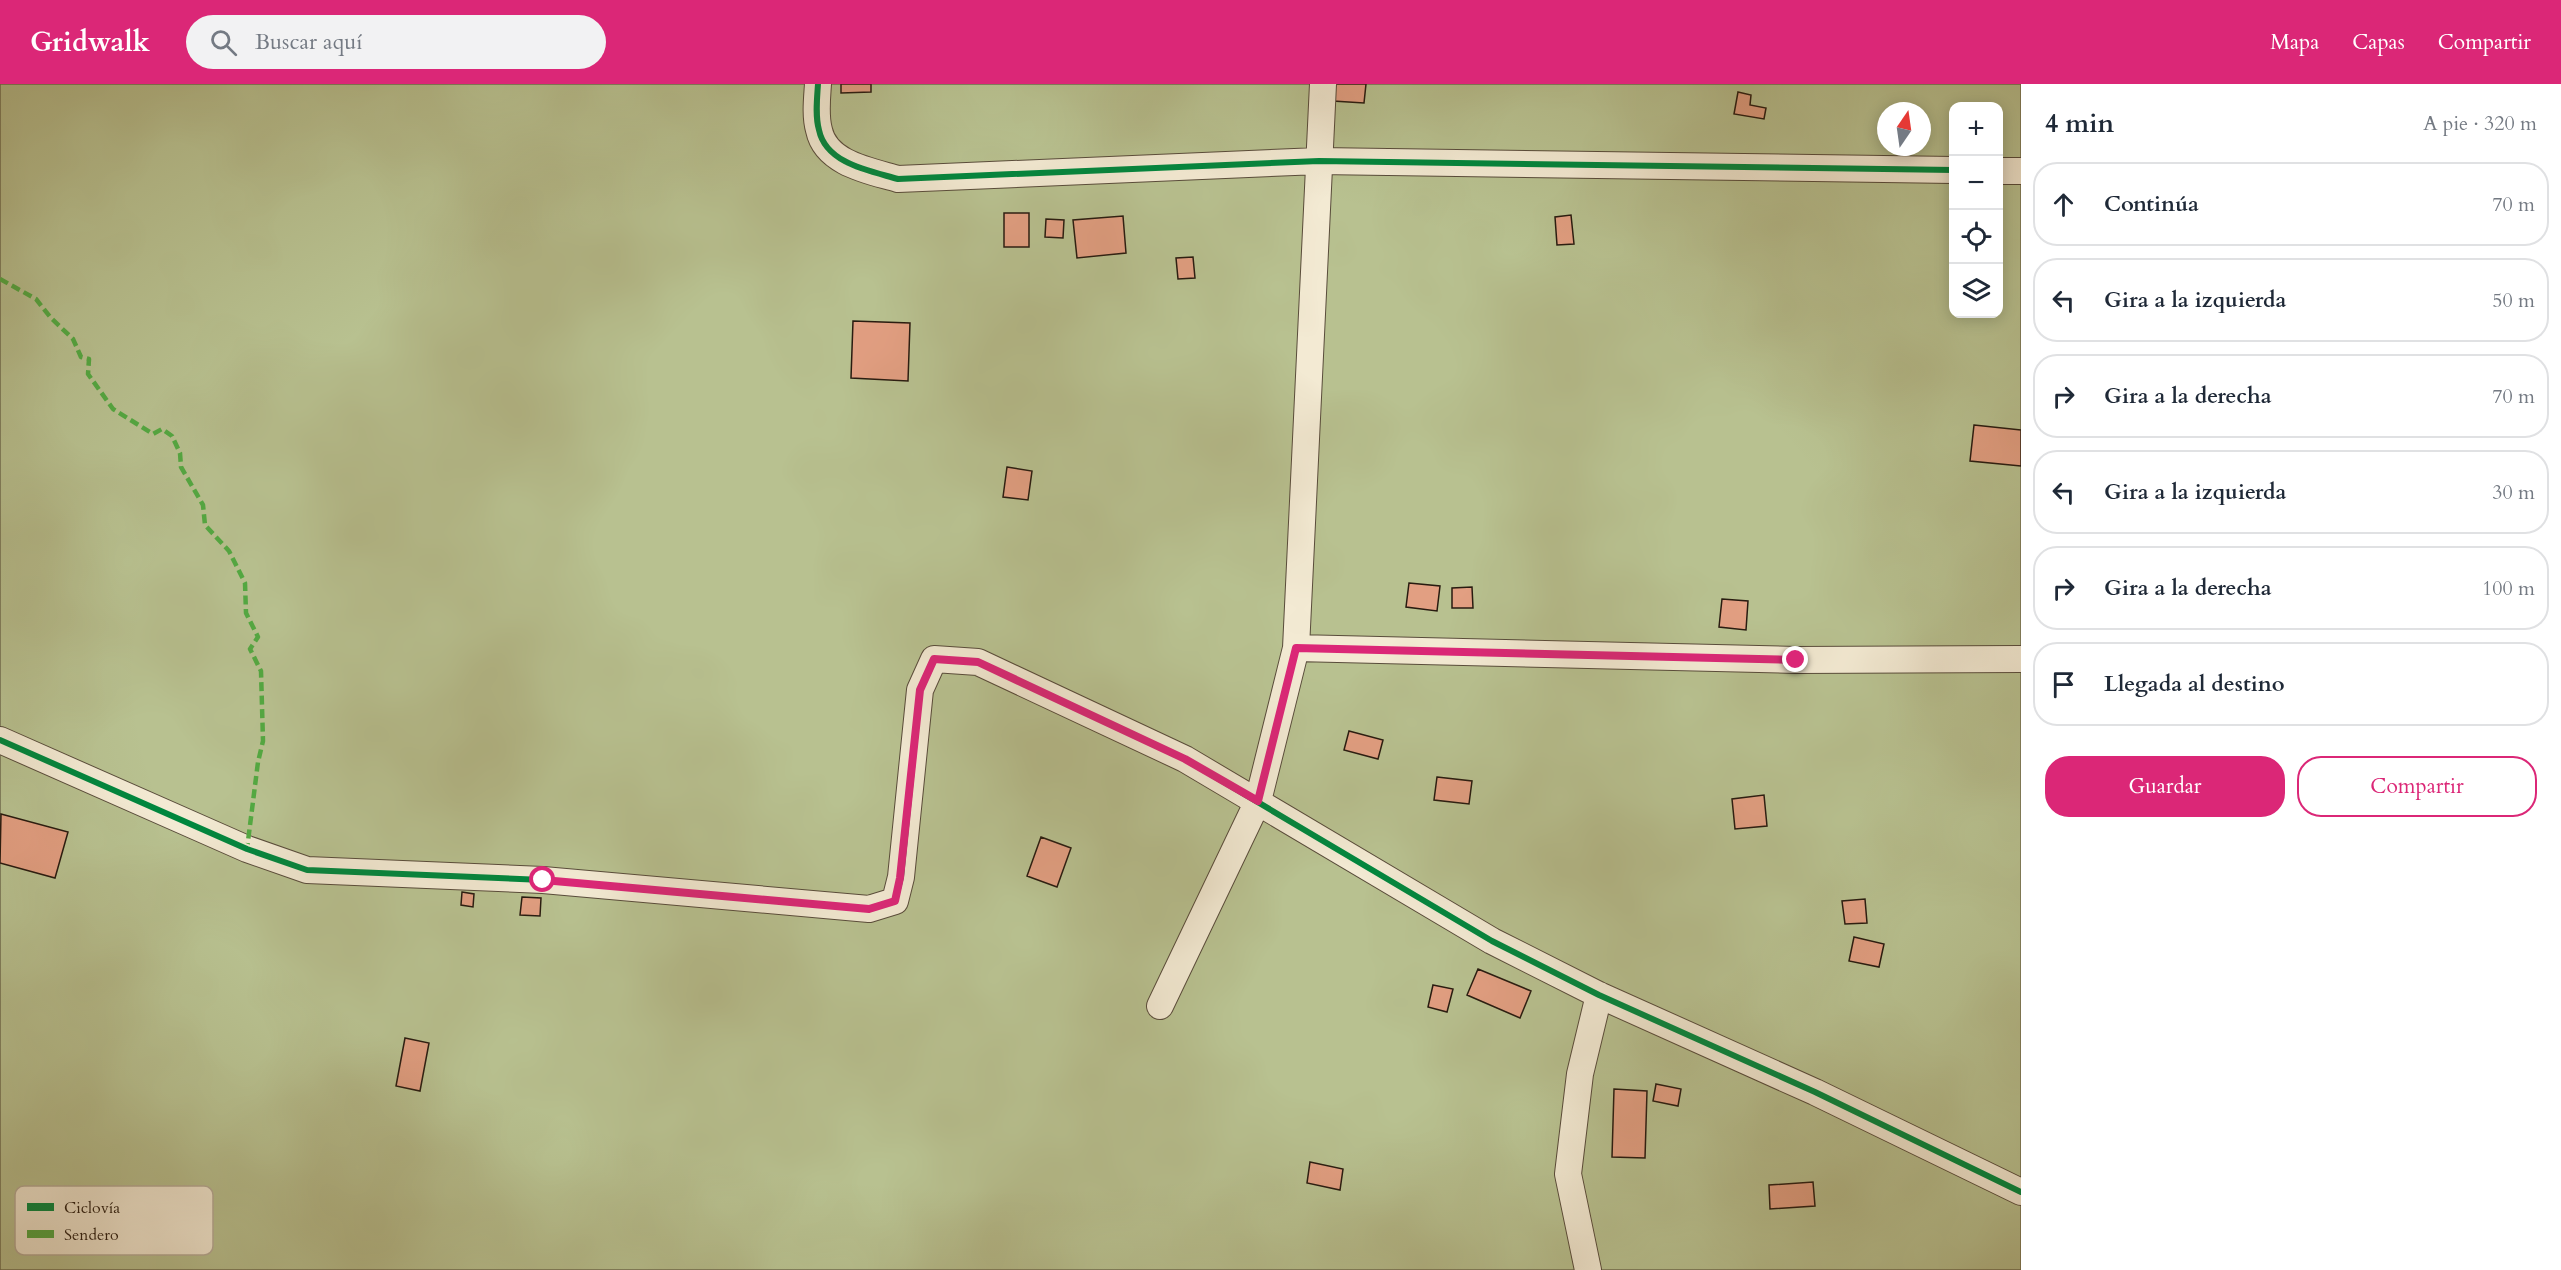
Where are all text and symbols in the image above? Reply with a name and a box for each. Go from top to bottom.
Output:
search box [186,15,606,69]
text: Gridwalk [30,23,150,61]
icon: search [207,26,240,59]
text: Buscar aquí [255,27,362,57]
text: Mapa [2270,28,2319,57]
text: Capas [2352,28,2405,57]
text: Compartir [2438,28,2531,57]
north arrow [1877,102,1931,156]
map controls [1949,102,2003,318]
button: + [1949,102,2003,156]
text: 4 min [2045,106,2114,141]
text: A pie · 320 m [2423,110,2537,137]
button: − [1949,156,2003,210]
icon: ahead [2047,188,2080,221]
text: Continúa [2104,189,2199,219]
text: 70 m [2492,191,2535,218]
button: locate [1949,210,2003,264]
button: layers [1949,264,2003,318]
icon: left [2047,284,2080,317]
text: Gira a la izquierda [2104,285,2287,315]
text: 50 m [2492,287,2535,314]
icon: right [2047,380,2080,413]
text: Gira a la derecha [2104,381,2272,411]
text: 70 m [2492,383,2535,410]
icon: left [2047,476,2080,509]
text: Gira a la izquierda [2104,477,2287,507]
text: 30 m [2492,479,2535,506]
icon: right [2047,572,2080,605]
text: Gira a la derecha [2104,573,2272,603]
text: 100 m [2482,575,2535,602]
route end [1782,646,1808,672]
icon: arrive [2047,668,2080,701]
text: Llegada al destino [2104,669,2285,699]
button: Guardar [2045,756,2285,817]
button: Compartir [2297,756,2537,817]
route start [529,866,555,892]
legend [15,1186,213,1255]
text: Ciclovía [64,1197,120,1219]
text: Sendero [64,1224,119,1246]

